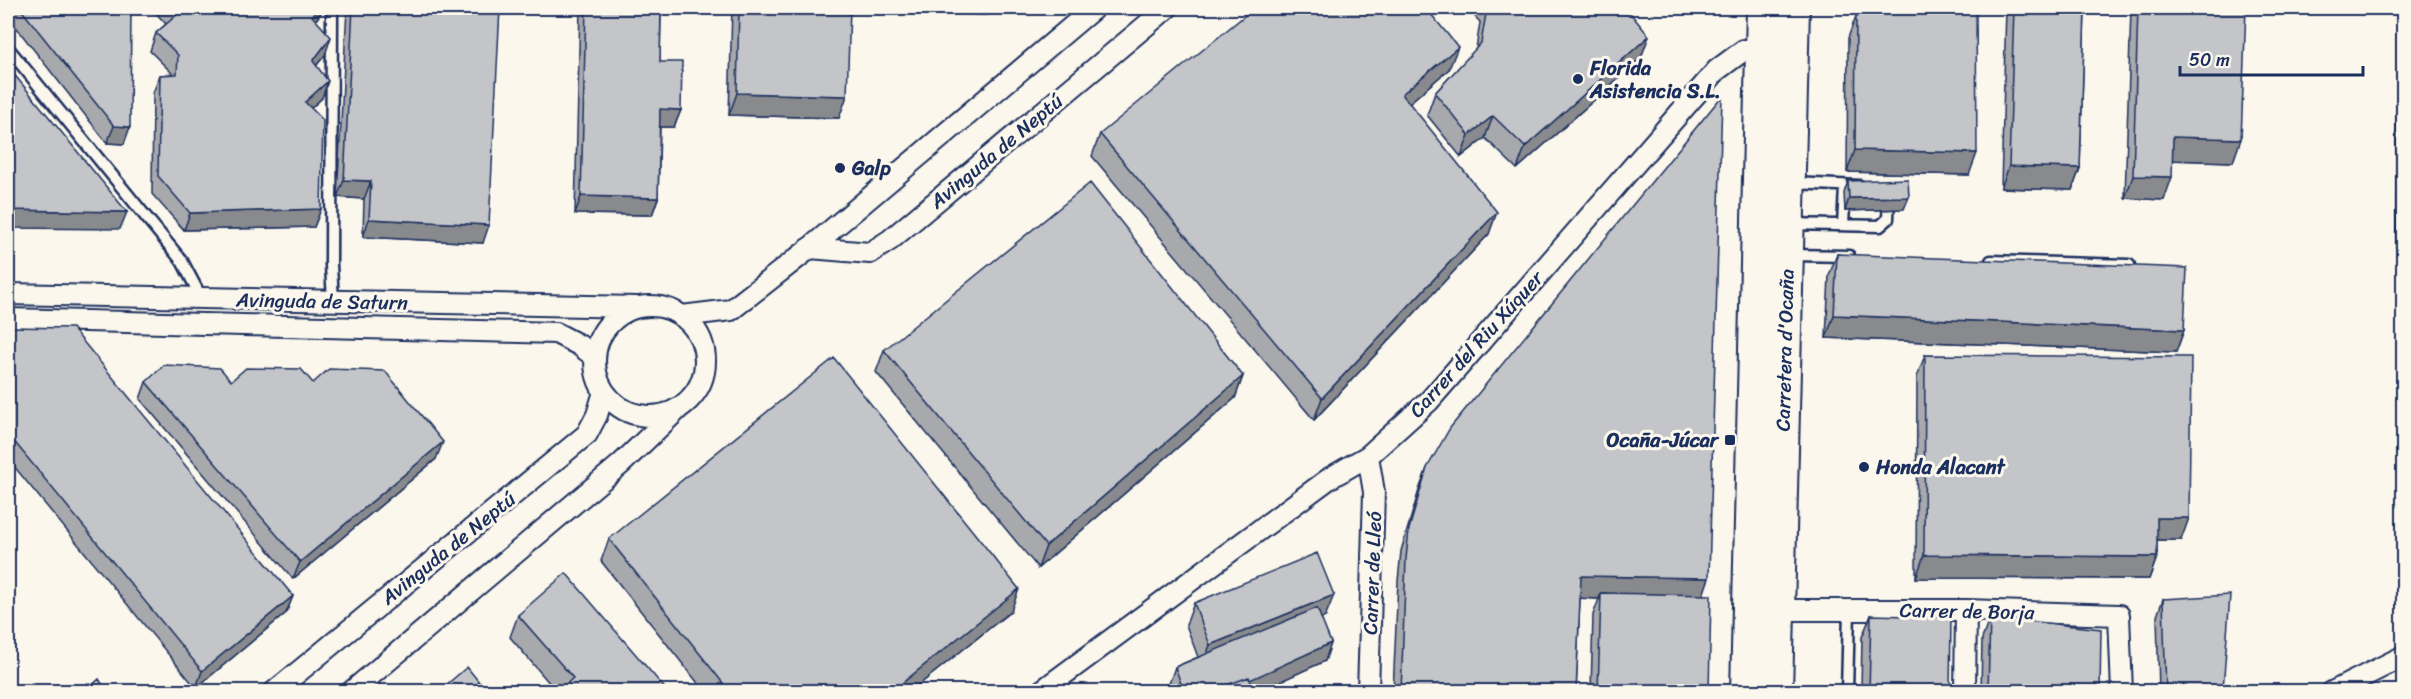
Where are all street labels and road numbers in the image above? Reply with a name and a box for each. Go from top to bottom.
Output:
street label: Avinguda de Neptú [921,85,1071,219]
street label: Carrer del Riu Xúquer [1400,261,1554,426]
street label: Carretera d'Ocaña [1765,269,1805,432]
street label: Avinguda de Saturn [235,282,408,320]
street label: Avinguda de Neptú [372,483,524,615]
street label: Carrer de Lleó [1353,510,1392,635]
street label: Carrer de Borja [1899,593,2036,630]

